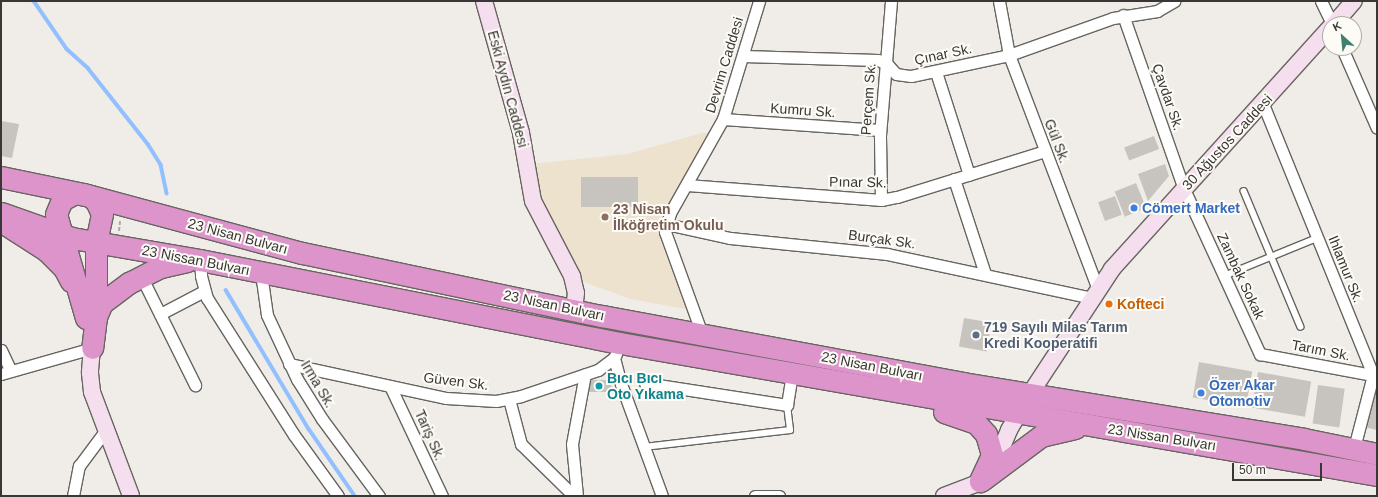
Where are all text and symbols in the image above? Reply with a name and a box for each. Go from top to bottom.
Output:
street label: Devrim Caddesi [701,15,747,115]
north arrow [1322,16,1362,56]
text: K [1331,19,1343,33]
street label: Eski Aydın Caddesi [484,28,532,150]
street label: Çınar Sk. [913,40,973,68]
street label: Perçem Sk. [857,62,879,136]
street label: Çavdar Sk. [1149,62,1187,132]
street label: 30 Ağustos Caddesi [1178,90,1276,194]
street label: Kumru Sk. [770,99,836,121]
street label: Gül Sk. [1041,117,1073,165]
street label: Pınar Sk. [829,173,887,191]
place label: Cömert Market [1142,200,1240,216]
place label: 23 Nisan İlköğretim Okulu [613,201,723,234]
marker: Cömert Market [1129,203,1139,213]
marker: 23 Nisan İlköğretim Okulu [600,212,610,222]
street label: 23 Nisan Bulvarı [186,215,290,257]
street label: Burçak Sk. [847,226,917,252]
street label: Zambak Sokak [1214,230,1268,322]
street label: Ihlamur Sk. [1325,233,1367,305]
street label: 23 Nissan Bulvarı [141,241,251,279]
street label: 23 Nisan Bulvarı [502,286,606,324]
place label: Kofteci [1117,296,1164,312]
marker: Kofteci [1104,299,1114,309]
place label: 719 Sayılı Milas Tarım Kredi Kooperatifi [984,319,1128,352]
marker: 719 Sayılı Milas Tarım Kredi Kooperatifi [971,330,981,340]
street label: Tarım Sk. [1290,336,1352,364]
street label: 23 Nisan Bulvarı [820,348,924,384]
street label: Irma Sk. [297,357,339,411]
street label: Güven Sk. [423,369,489,393]
place label: Bıcı Bıcı Oto Yıkama [607,370,684,402]
place label: Özer Akar Otomotiv [1209,377,1275,410]
marker: Bıcı Bıcı Oto Yıkama [594,381,604,391]
marker: Özer Akar Otomotiv [1196,388,1206,398]
street label: Tariş Sk. [411,407,449,463]
street label: 23 Nissan Bulvarı [1107,420,1217,454]
scale bar [1234,455,1324,481]
text: 50 m [1239,463,1266,477]

